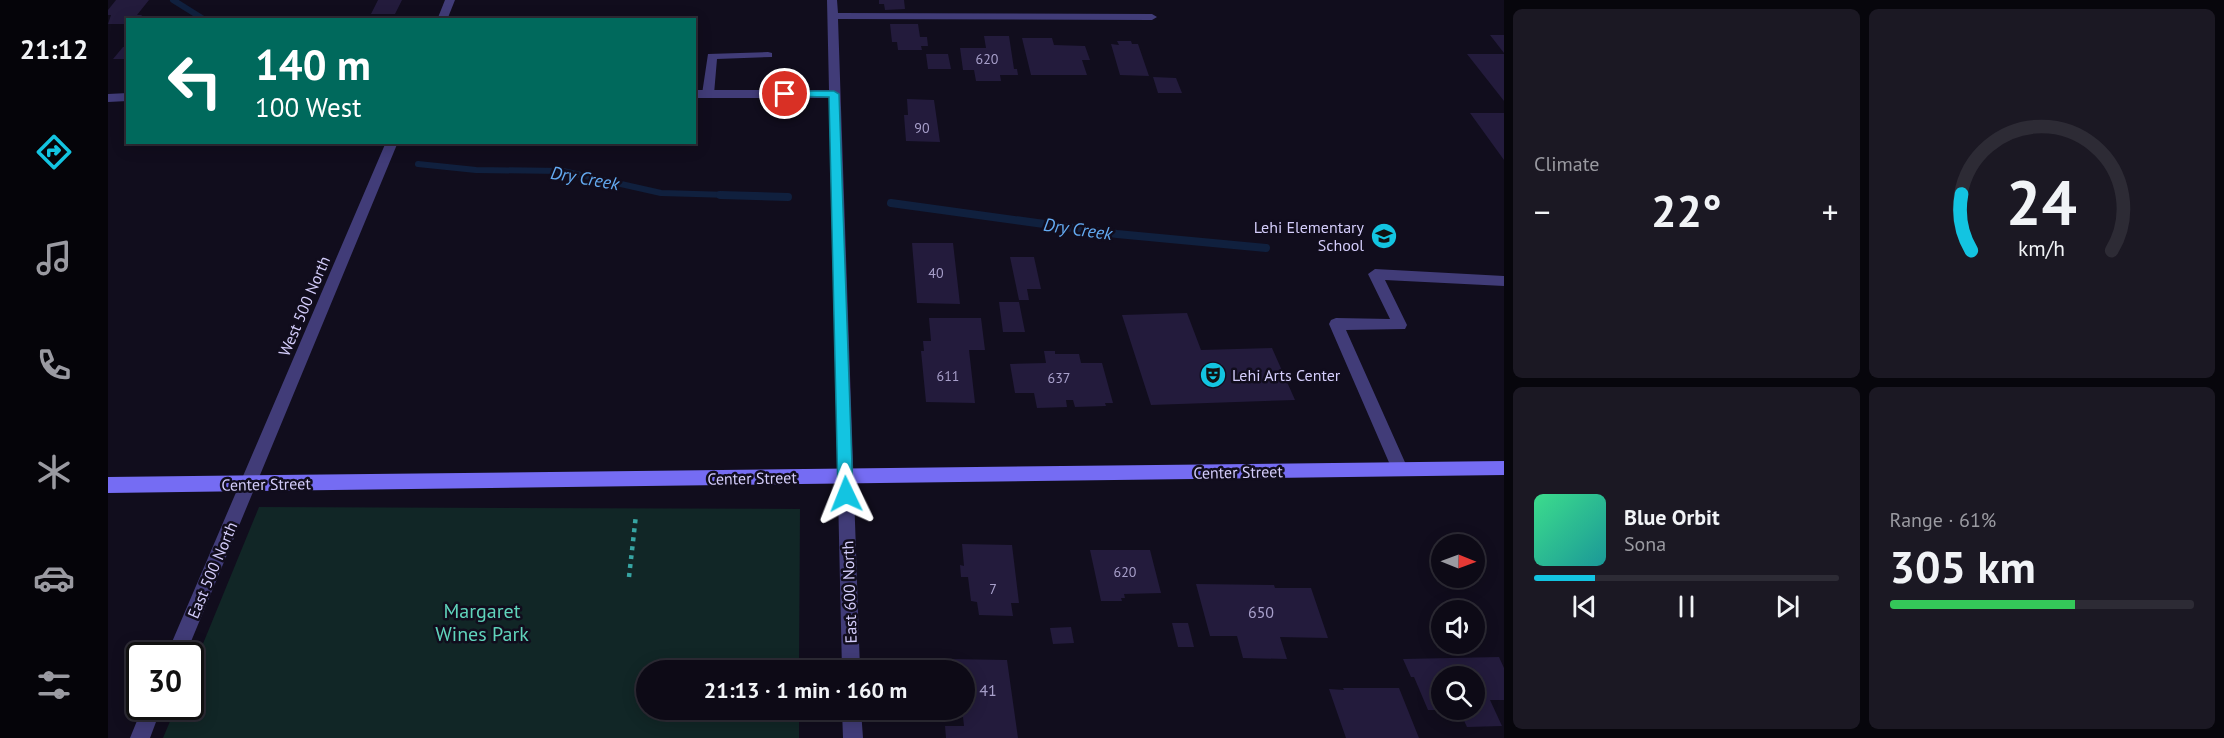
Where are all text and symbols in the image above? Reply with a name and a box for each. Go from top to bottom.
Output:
text: 21:12 [20,32,88,66]
text: 140 m [255,37,371,92]
icon: left [156,42,234,120]
house number: 620 [976,50,999,68]
pin [759,68,810,119]
icon: arrive [768,77,801,110]
text: 100 West [255,90,361,124]
house number: 90 [914,119,930,137]
icon: directions [33,131,75,173]
text: Climate [1534,151,1600,177]
water label: Dry Creek [549,161,622,195]
text: 24 [2006,161,2077,242]
text: 22° [1651,181,1722,239]
text: − [1534,190,1551,233]
text: + [1822,190,1838,233]
water label: Dry Creek [1042,213,1115,245]
place label: Lehi Elementary School [1254,217,1365,255]
school or university icon: Lehi Elementary School [1369,221,1399,251]
text: km/h [2018,234,2065,262]
icon: music [33,237,75,279]
street label: West 500 North [274,253,334,359]
house number: 40 [928,264,944,282]
icon: phone [33,344,75,386]
theatre icon: Lehi Arts Center [1198,360,1228,390]
place label: Lehi Arts Center [1232,365,1341,385]
house number: 611 [937,367,959,385]
house number: 637 [1048,369,1070,387]
icon: climate [33,451,75,493]
street label: Center Street [1193,461,1283,483]
position arrow [814,462,878,526]
street label: Center Street [707,467,797,489]
street label: Center Street [221,473,311,495]
text: Blue Orbit [1624,503,1720,531]
text: Range · 61% [1890,507,1996,533]
street label: East 500 North [183,519,241,621]
text: Sona [1624,531,1666,557]
north arrow [1431,534,1485,588]
map controls [1431,534,1485,720]
text: 305 km [1890,537,2036,595]
street label: East 600 North [837,540,861,644]
icon: car [33,557,75,599]
house number: 620 [1114,563,1137,581]
house number: 7 [989,580,997,598]
icon: previous [1568,590,1601,623]
icon: pause [1670,590,1703,623]
icon: next [1771,590,1804,623]
park label: Margaret Wines Park [435,598,529,647]
button: sound [1431,600,1485,654]
house number: 650 [1248,602,1274,622]
speed limit sign: 30 [126,642,204,720]
icon: filters [33,664,75,706]
button: search [1431,666,1485,720]
text: 21:13 · 1 min · 160 m [704,676,907,704]
house number: 41 [979,680,997,700]

